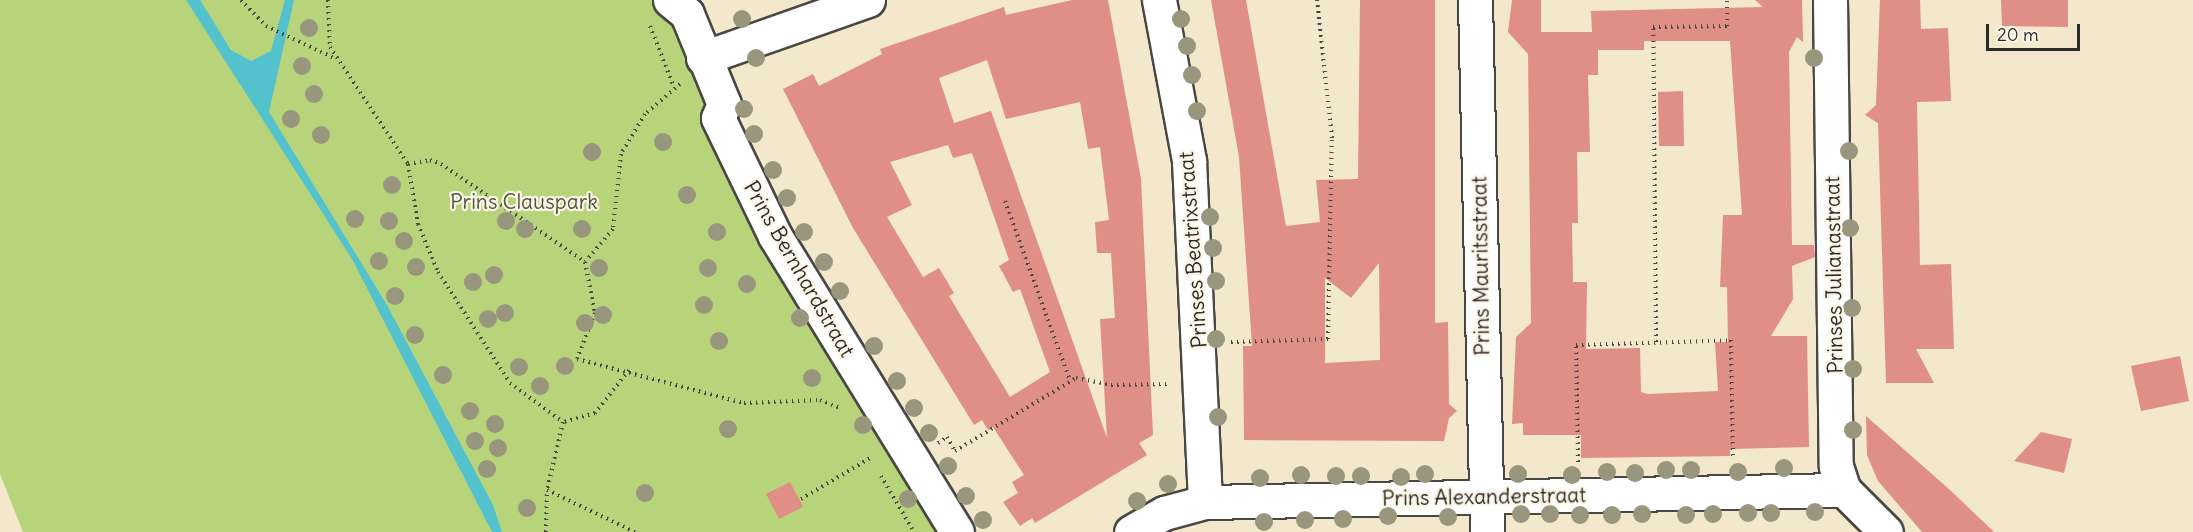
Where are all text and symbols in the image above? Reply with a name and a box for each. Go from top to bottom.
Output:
scale bar [1989,12,2084,50]
text: 20 m [1997,23,2039,46]
street label: Prinses Beatrixstraat [1174,151,1212,349]
street label: Prins Bernhardstraat [738,176,860,362]
street label: Prins Mauritsstraat [1467,176,1495,356]
street label: Prinses Julianastraat [1820,176,1848,374]
park label: Prins Clauspark [450,189,598,215]
street label: Prins Alexanderstraat [1382,483,1586,511]

